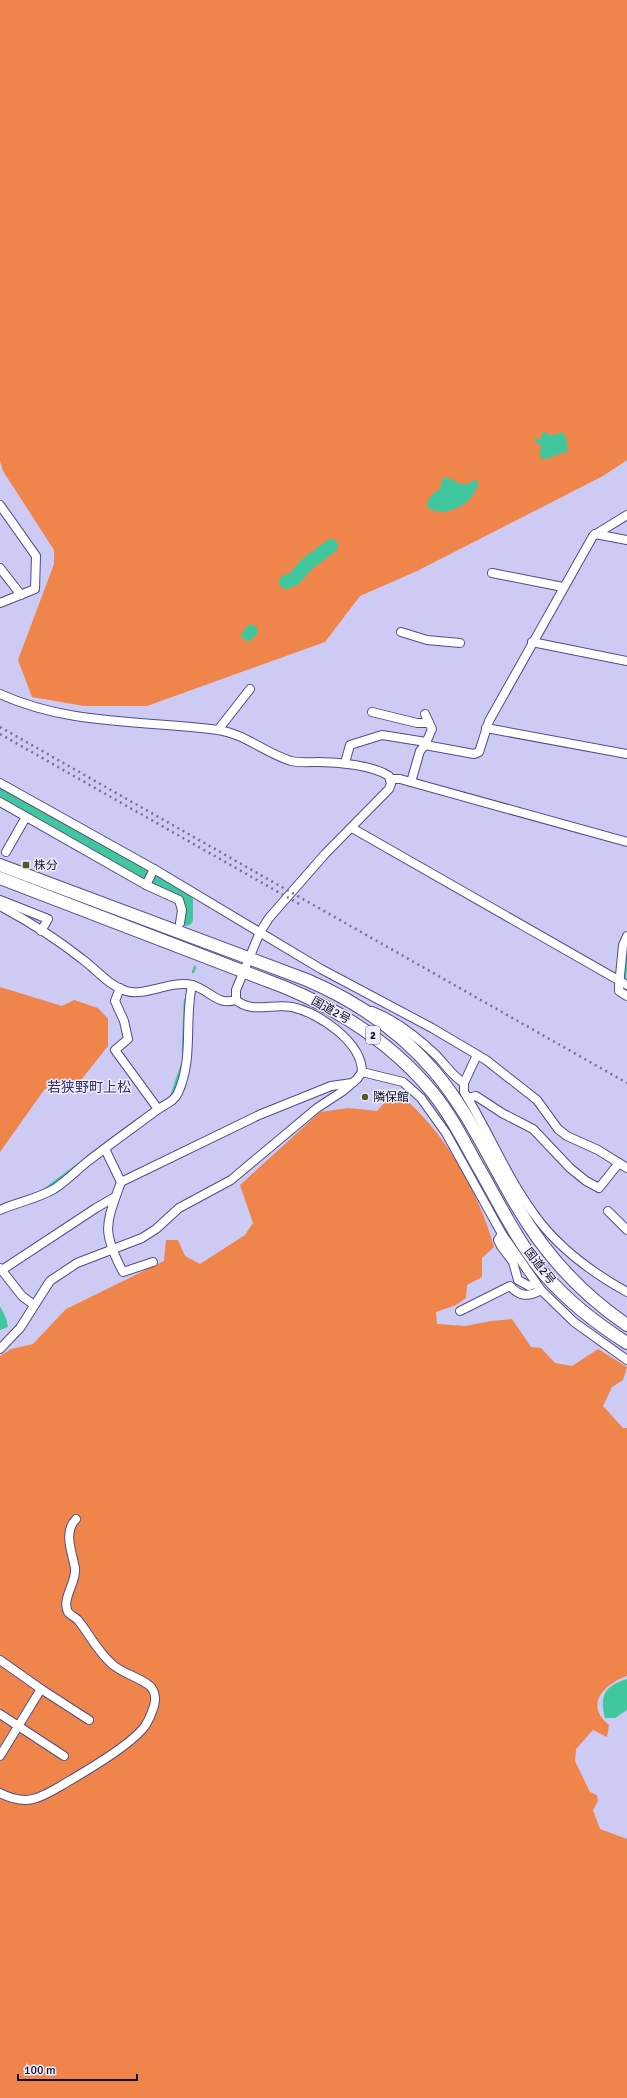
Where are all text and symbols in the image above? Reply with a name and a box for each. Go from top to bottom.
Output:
place label: 株分 [34,858,58,873]
marker: 株分 [21,860,31,870]
street label: 国道2号 [309,994,353,1027]
road number: 2 [366,1026,380,1044]
district label: 若狭野町上松 [47,1079,131,1096]
place label: 隣保館 [373,1090,409,1105]
marker: 隣保館 [360,1092,370,1102]
street label: 国道2号 [521,1245,559,1288]
scale bar [18,2056,137,2082]
text: 100 m [24,2063,56,2078]

